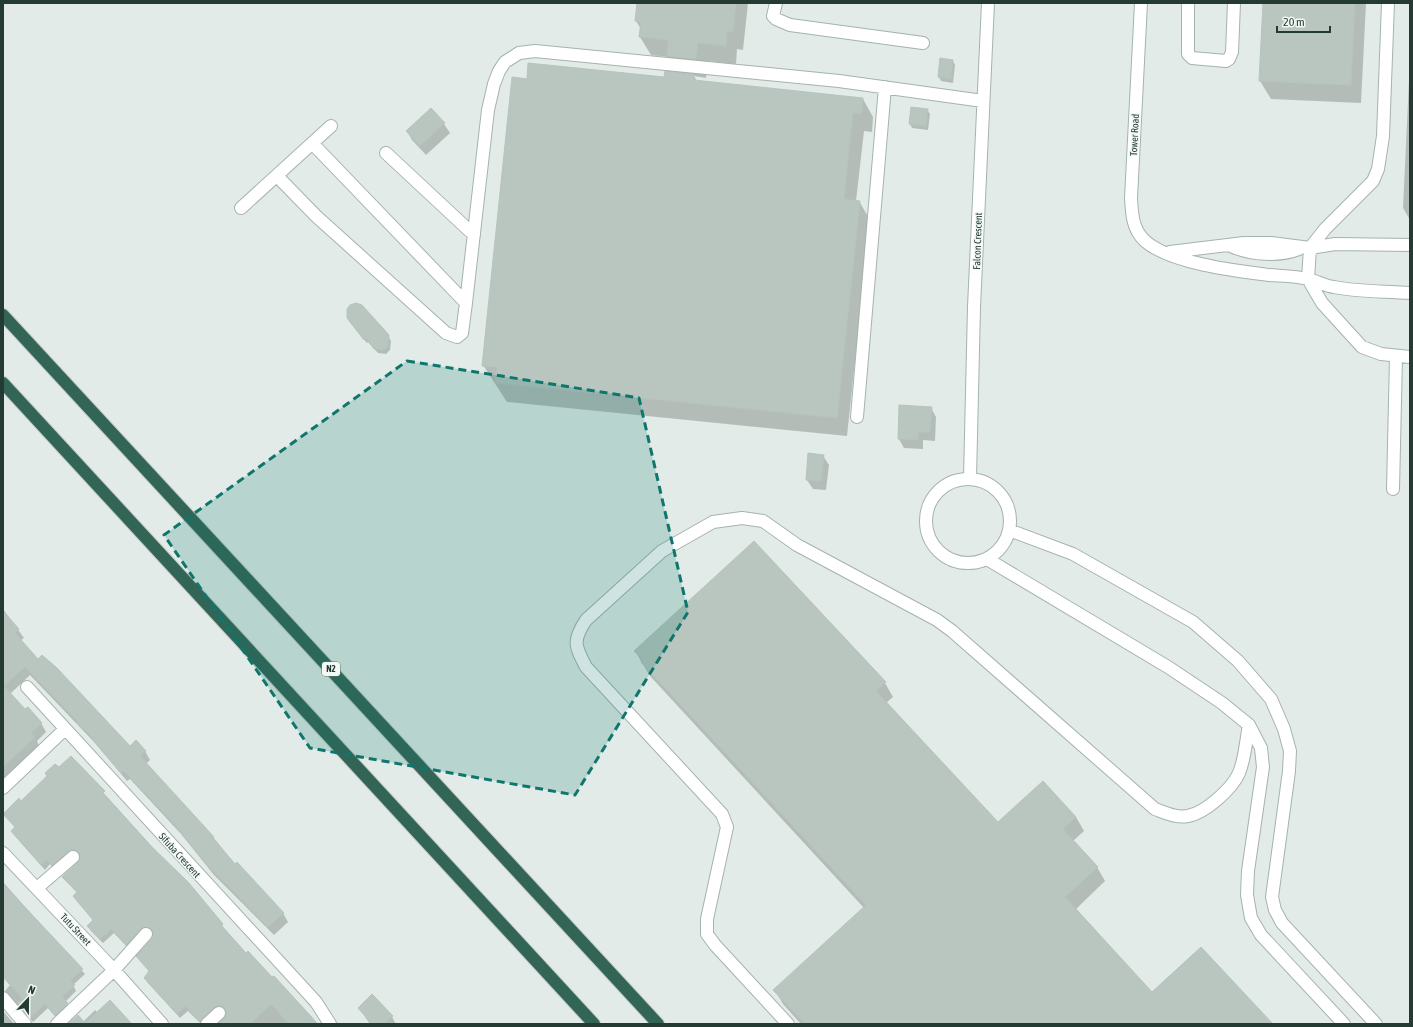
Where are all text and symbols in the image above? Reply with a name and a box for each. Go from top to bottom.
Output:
scale bar [1277,8,1330,34]
text: 20 m [1283,15,1305,29]
street label: Tower Road [1128,113,1141,156]
street label: Falcon Crescent [971,212,984,270]
road number: N2 [322,662,340,676]
street label: Sifuba Crescent [157,831,203,880]
street label: Tutu Street [58,911,93,948]
north arrow [8,979,48,1019]
text: N [26,983,37,997]

